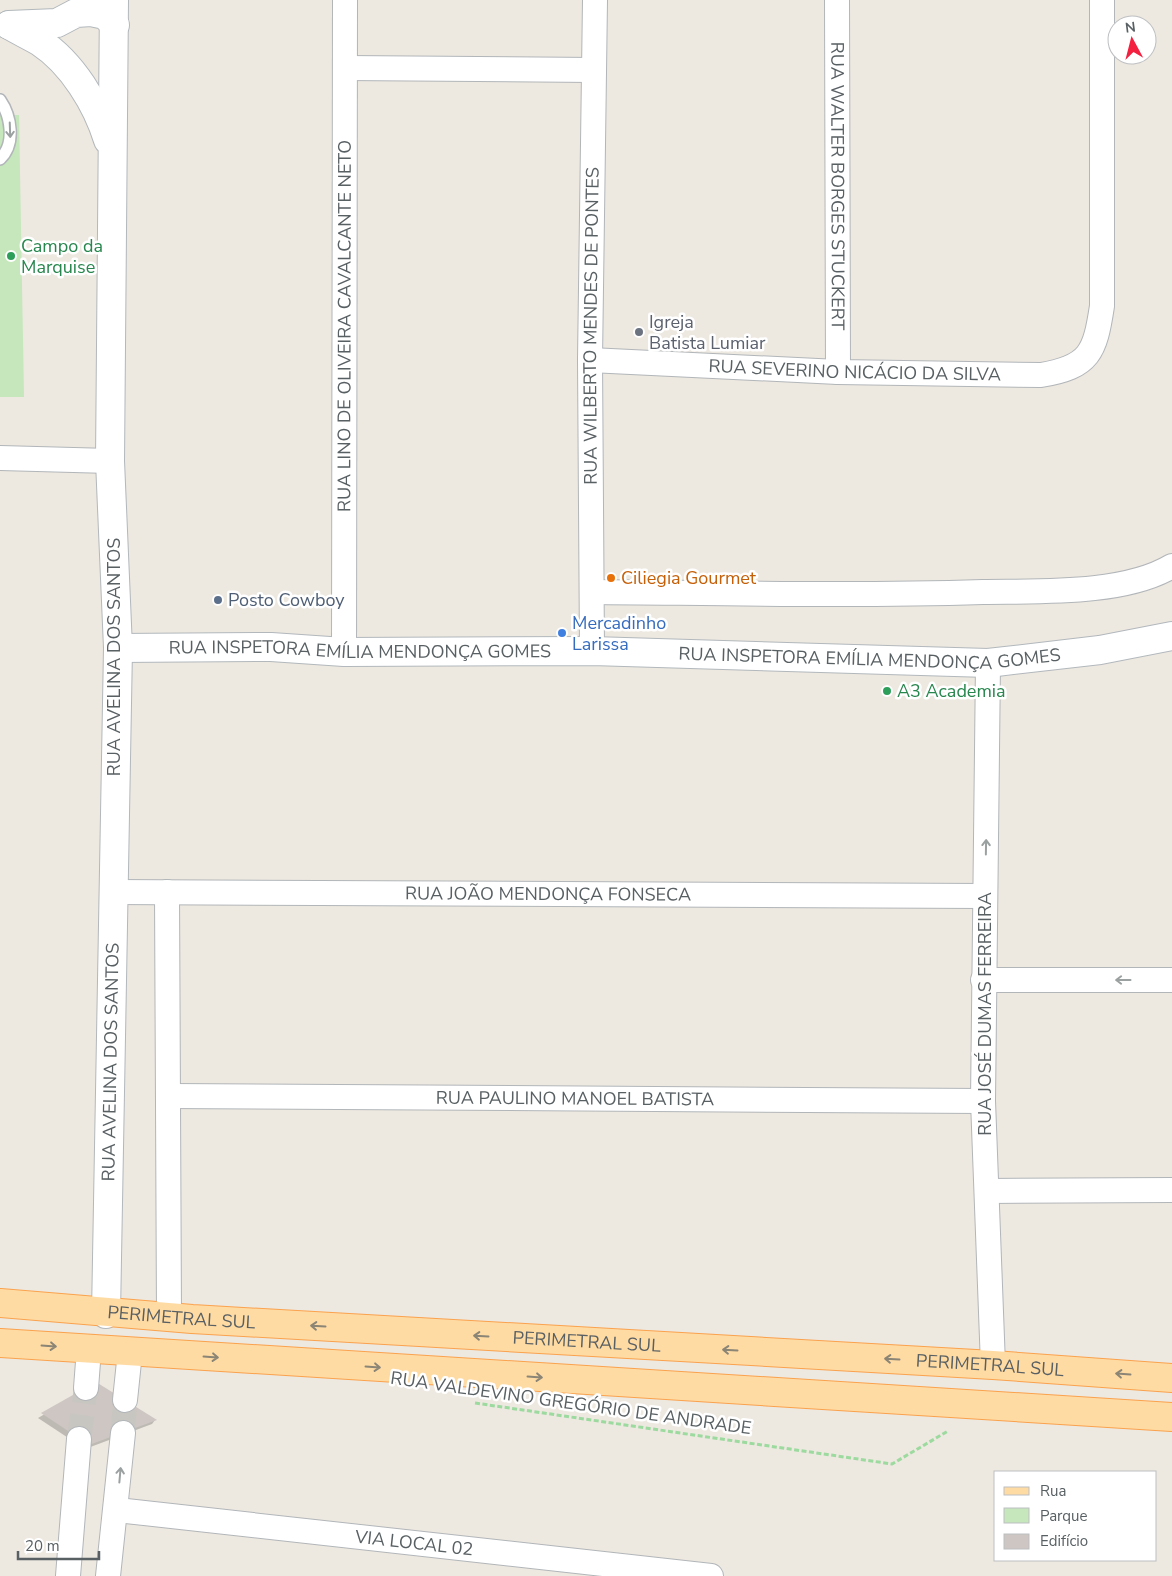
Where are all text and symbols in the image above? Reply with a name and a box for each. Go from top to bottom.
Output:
north arrow [1107,15,1157,65]
text: N [1124,18,1137,38]
street label: RUA WALTER BORGES STUCKERT [825,42,850,330]
one-way arrow [5,121,14,137]
street label: RUA LINO DE OLIVEIRA CAVALCANTE NETO [332,140,357,512]
street label: RUA WILBERTO MENDES DE PONTES [578,167,605,485]
place label: Campo da Marquise [21,234,103,279]
marker: Campo da Marquise [5,250,17,262]
place label: Igreja Batista Lumiar [649,310,766,355]
marker: Igreja Batista Lumiar [633,326,645,338]
street label: RUA SEVERINO NICÁCIO DA SILVA [708,354,1001,386]
street label: RUA AVELINA DOS SANTOS [102,538,126,776]
place label: Ciliegia Gourmet [621,566,757,590]
marker: Ciliegia Gourmet [605,572,617,584]
place label: Posto Cowboy [228,588,345,612]
marker: Posto Cowboy [212,594,224,606]
place label: Mercadinho Larissa [572,611,666,656]
marker: Mercadinho Larissa [556,627,568,639]
street label: RUA INSPETORA EMÍLIA MENDONÇA GOMES [169,635,551,664]
street label: RUA INSPETORA EMÍLIA MENDONÇA GOMES [678,642,1062,675]
place label: A3 Academia [897,679,1006,703]
marker: A3 Academia [881,685,893,697]
one-way arrow [981,839,991,856]
street label: RUA JOÃO MENDONÇA FONSECA [405,881,691,907]
street label: RUA JOSÉ DUMAS FERREIRA [973,892,997,1136]
street label: RUA AVELINA DOS SANTOS [96,943,125,1182]
one-way arrow [1116,975,1132,985]
street label: RUA PAULINO MANOEL BATISTA [436,1086,714,1111]
street label: PERIMETRAL SUL [106,1300,256,1335]
one-way arrow [311,1322,327,1331]
street label: PERIMETRAL SUL [512,1325,662,1358]
one-way arrow [473,1331,489,1340]
one-way arrow [40,1342,56,1351]
one-way arrow [722,1346,738,1355]
street label: PERIMETRAL SUL [915,1349,1065,1382]
one-way arrow [202,1353,218,1362]
one-way arrow [885,1355,901,1364]
one-way arrow [365,1363,381,1372]
street label: RUA VALDEVINO GREGÓRIO DE ANDRADE [389,1366,753,1440]
one-way arrow [1116,1370,1132,1379]
one-way arrow [527,1373,543,1382]
one-way arrow [115,1468,124,1484]
legend [994,1471,1157,1561]
text: Rua [1040,1481,1066,1501]
text: Parque [1040,1506,1088,1526]
street label: VIA LOCAL 02 [353,1524,474,1561]
scale bar [18,1528,99,1560]
text: Edifício [1040,1531,1088,1551]
text: 20 m [25,1536,60,1556]

